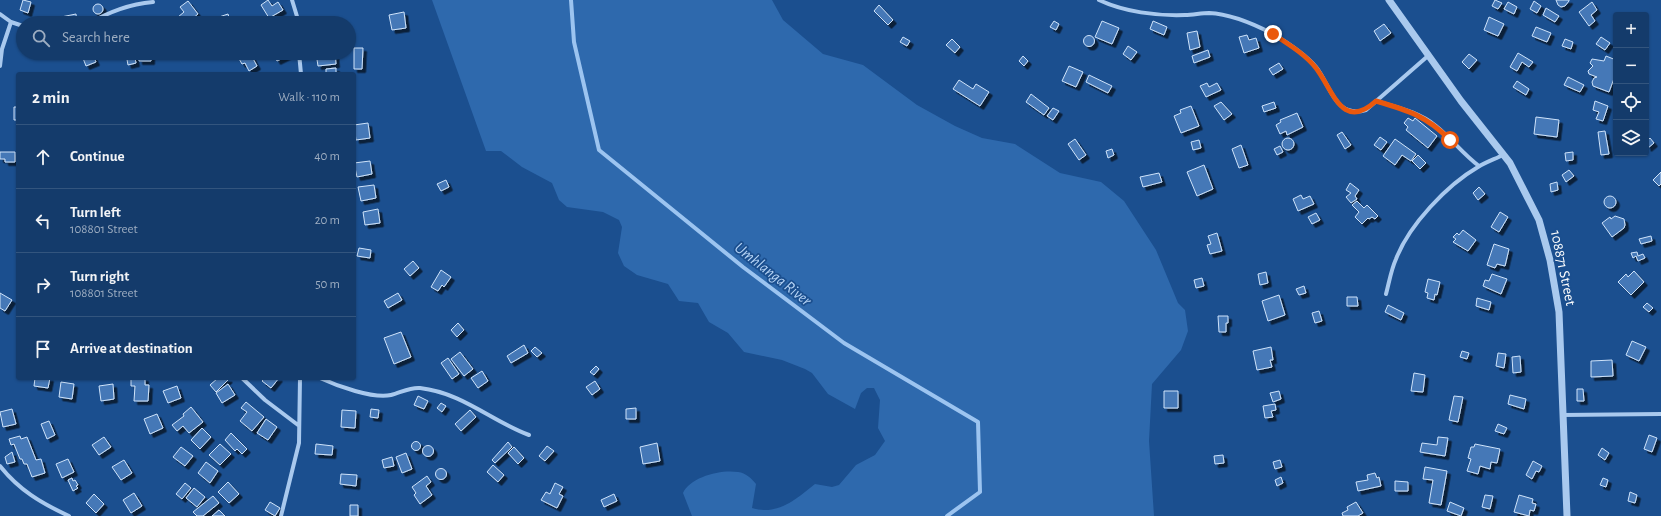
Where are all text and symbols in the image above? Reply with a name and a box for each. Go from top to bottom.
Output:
map controls [1613,12,1649,156]
button: + [1613,12,1649,48]
search box [16,16,356,60]
route end [1264,25,1282,43]
icon: search [30,27,52,49]
text: Search here [62,30,130,45]
button: − [1613,48,1649,84]
button: locate [1613,84,1649,120]
text: 2 min [32,89,70,106]
text: Walk · 110 m [278,91,340,104]
button: layers [1613,120,1649,156]
route start [1441,131,1459,149]
icon: ahead [32,146,54,168]
text: Continue [70,149,125,164]
text: 40 m [314,150,340,163]
text: Turn left [70,205,121,220]
icon: left [32,210,54,232]
text: 20 m [315,214,340,227]
text: 108801 Street [70,223,138,236]
street label: 108871 Street [1548,229,1578,307]
water label: Umhlanga River [732,239,815,309]
text: Turn right [70,269,129,284]
icon: right [32,274,54,296]
text: 50 m [315,278,340,291]
text: 108801 Street [70,287,138,300]
icon: arrive [32,338,54,360]
text: Arrive at destination [70,341,193,356]

